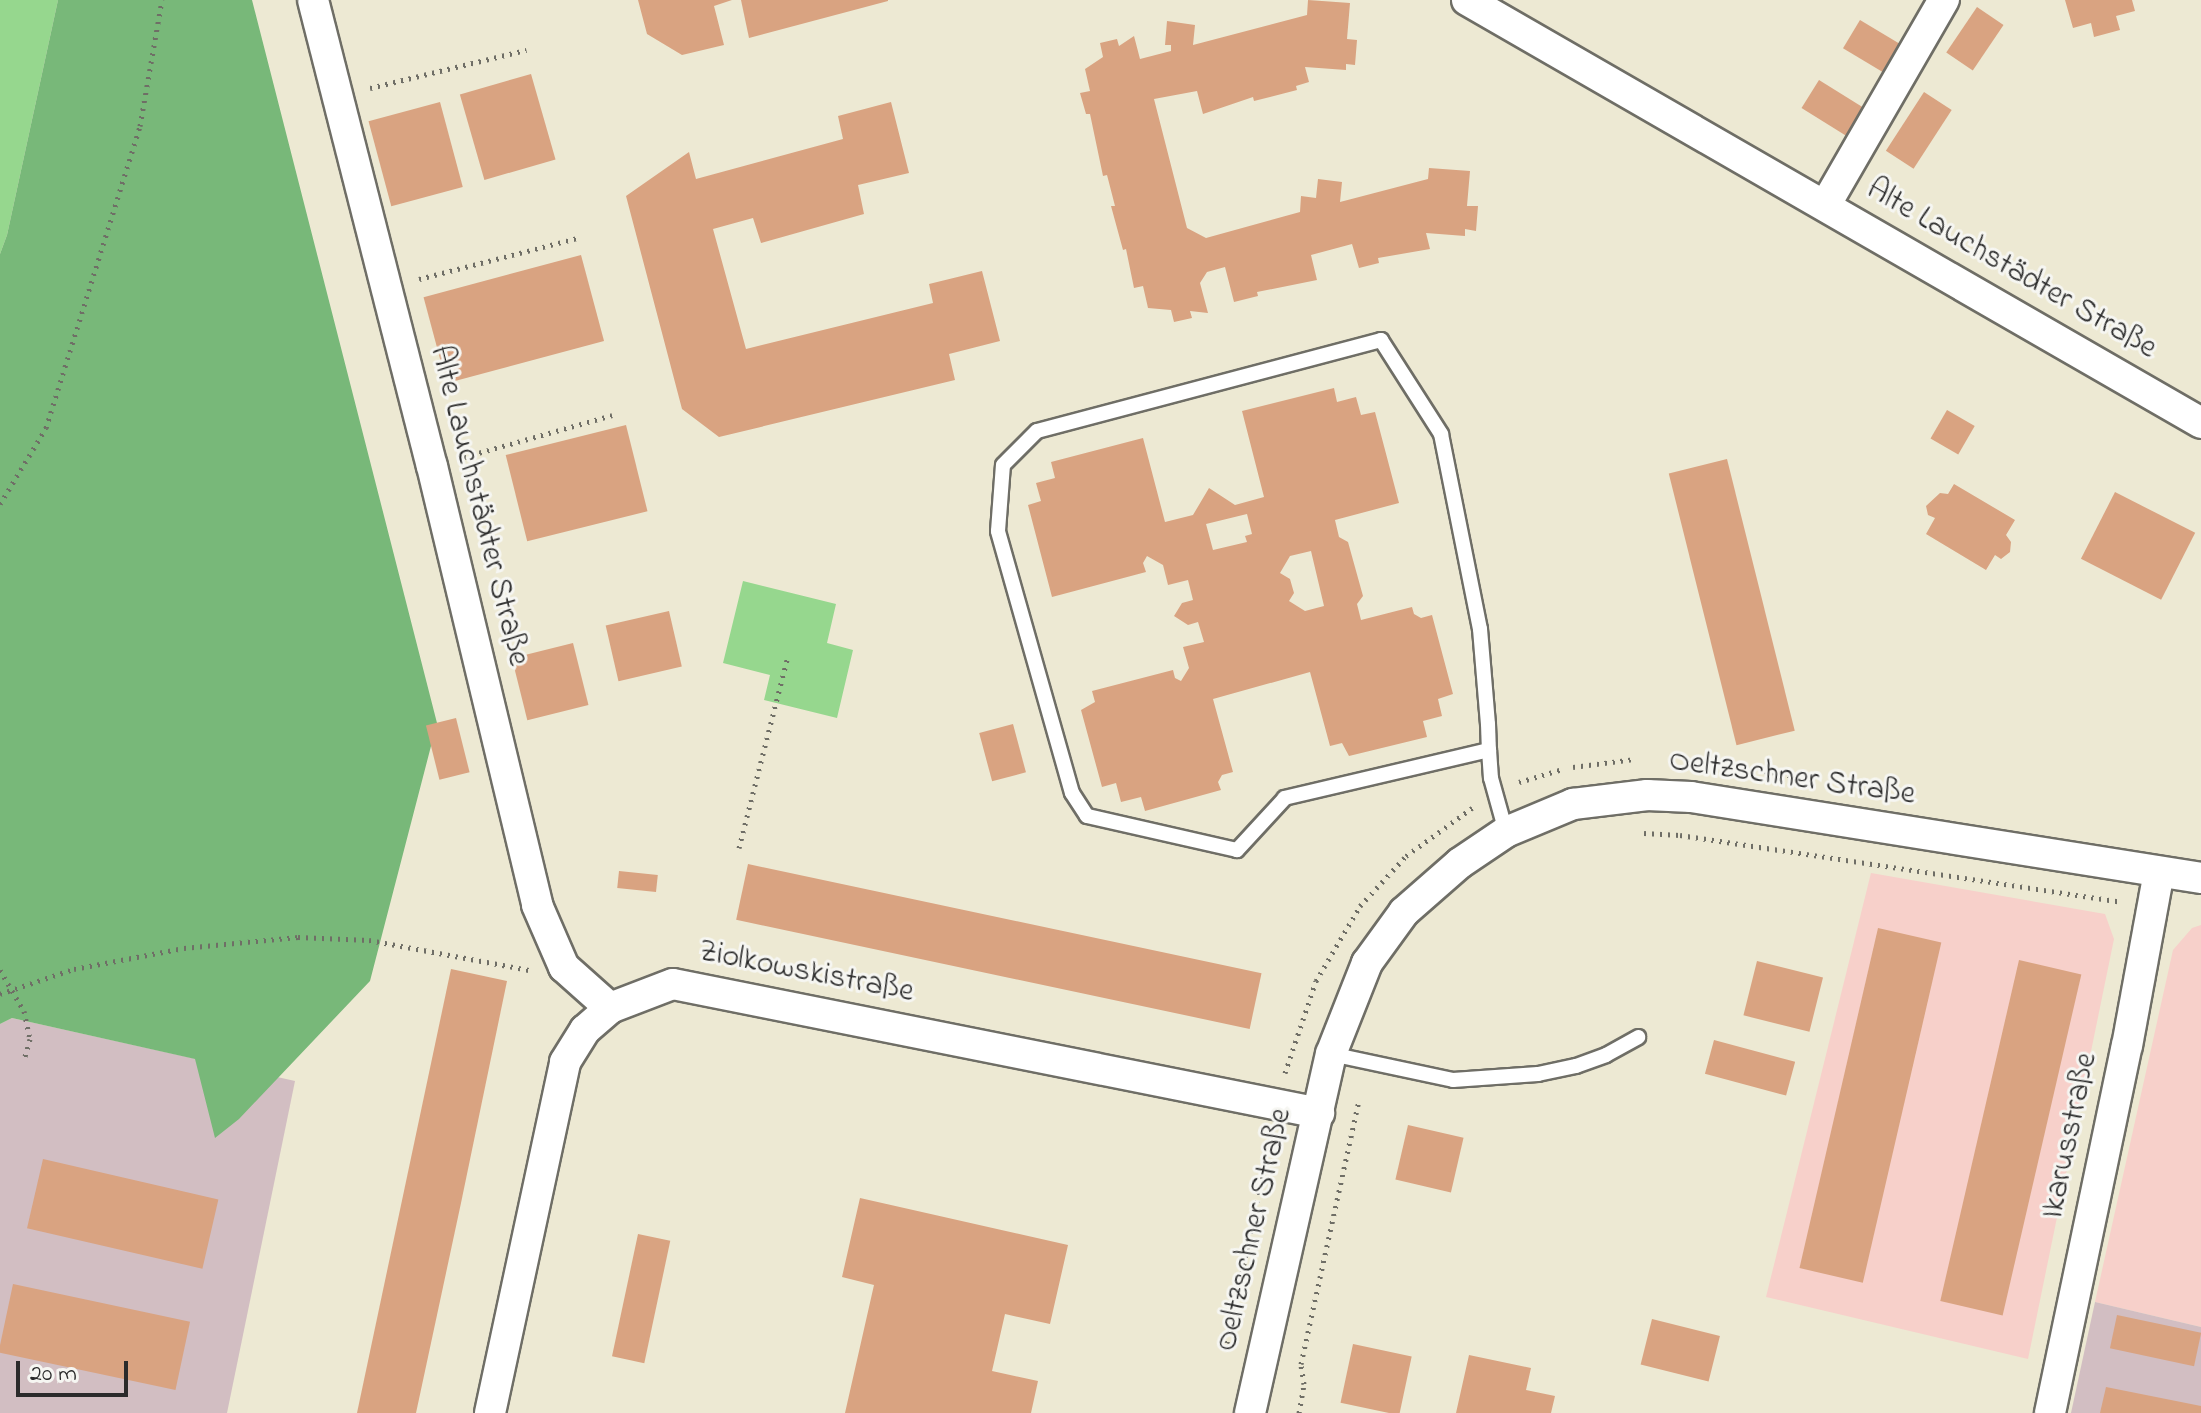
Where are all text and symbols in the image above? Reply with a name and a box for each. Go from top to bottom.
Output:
street label: Alte Lauchstädter Straße [1859,171,2163,369]
street label: Alte Lauchstädter Straße [420,342,536,670]
street label: Oeltzschner Straße [1666,743,1918,815]
street label: Ziolkowskistraße [695,933,917,1013]
street label: Ikarusstraße [2035,1050,2107,1222]
street label: Oeltzschner Straße [1208,1105,1302,1355]
scale bar [20,1345,132,1395]
text: 20 m [30,1357,77,1392]

